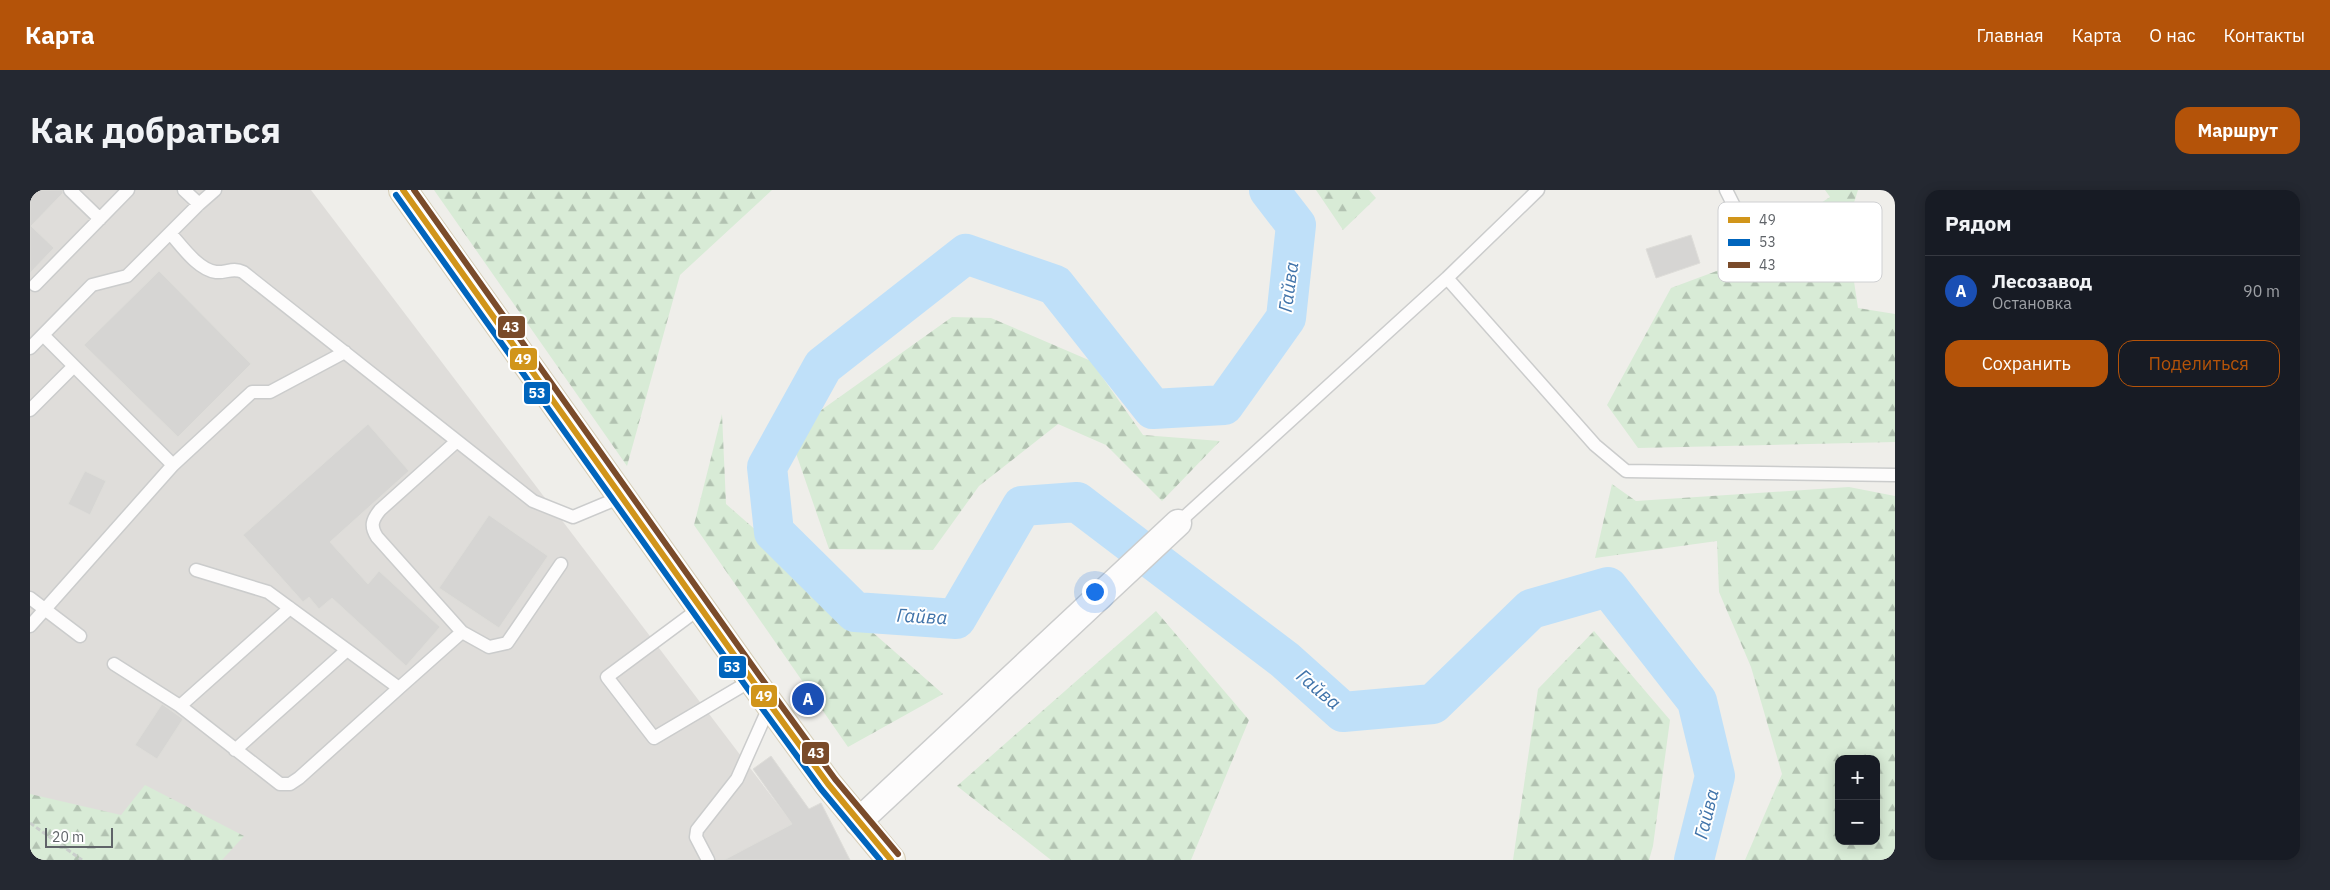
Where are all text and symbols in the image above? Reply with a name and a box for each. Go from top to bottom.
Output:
text: Карта [25,19,95,51]
text: Главная [1976,24,2044,47]
text: Карта [2072,24,2121,47]
text: О нас [2149,24,2196,47]
text: Контакты [2224,24,2305,47]
text: Как добраться [30,107,281,153]
button: Маршрут [2175,107,2300,154]
legend [1718,202,1882,282]
text: Рядом [1945,209,2012,237]
text: 49 [1759,211,1776,229]
text: 53 [1759,233,1776,251]
text: 43 [1759,256,1776,274]
water label: Гайва [1273,260,1303,314]
text: Лесозавод [1992,269,2092,293]
text: A [1956,281,1966,301]
text: 90 m [2243,281,2280,301]
text: Остановка [1992,293,2072,313]
line badge: 43 [497,315,526,339]
text: 43 [503,318,519,336]
button: Сохранить [1945,340,2108,387]
button: Поделиться [2118,340,2280,387]
line badge: 49 [509,347,538,371]
text: 49 [515,350,531,368]
line badge: 53 [523,381,551,405]
text: 53 [529,384,545,402]
your location [1082,579,1108,605]
water label: Гайва [896,603,948,629]
line badge: 53 [718,655,747,679]
text: 53 [724,658,740,676]
water label: Гайва [1292,663,1346,715]
pin: A [792,680,824,718]
line badge: 49 [750,684,778,708]
text: 49 [756,687,772,705]
line badge: 43 [801,741,830,765]
text: 43 [808,744,824,762]
map controls [1835,755,1880,845]
button: + [1835,755,1880,800]
water label: Гайва [1688,786,1724,842]
button: − [1835,800,1880,845]
scale bar [45,825,112,848]
text: 20 m [52,828,84,846]

